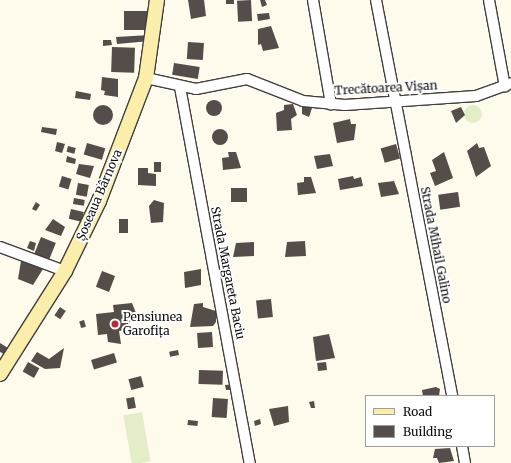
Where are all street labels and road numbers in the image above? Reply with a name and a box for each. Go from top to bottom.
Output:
street label: Trecătoarea Vișan [334,78,438,98]
street label: Șoseaua Bârnova [73,147,125,243]
street label: Strada Mihail Galino [418,185,454,305]
street label: Strada Margareta Baciu [208,205,248,341]

